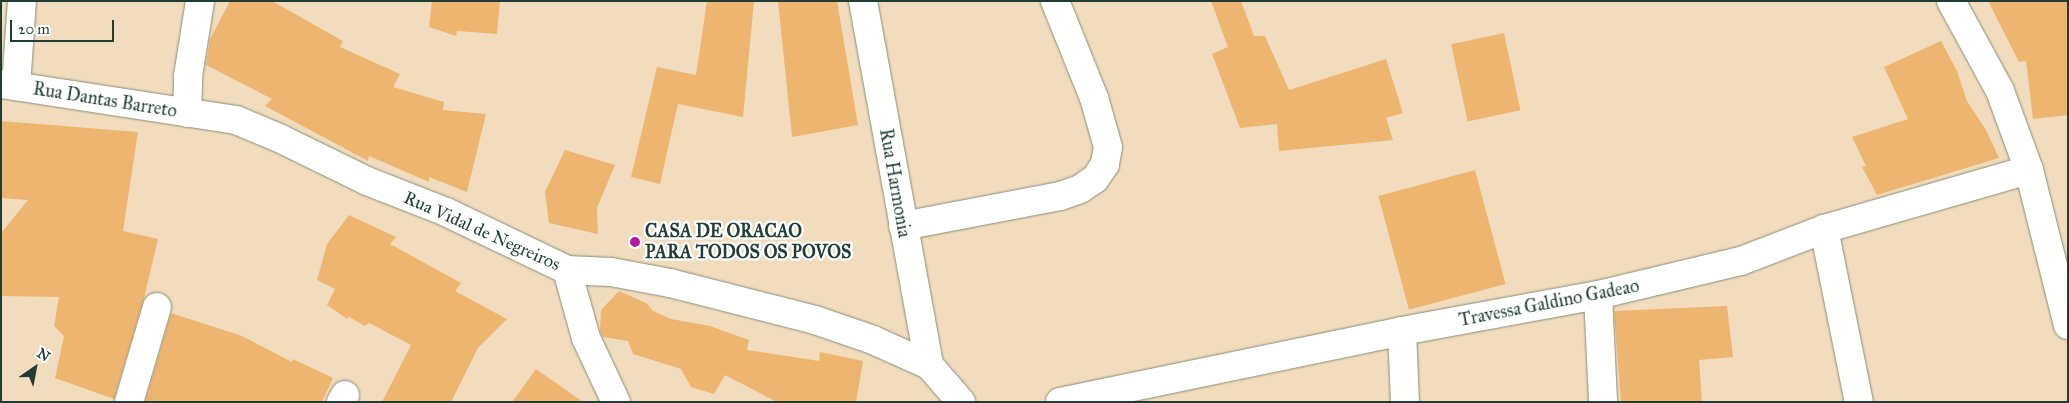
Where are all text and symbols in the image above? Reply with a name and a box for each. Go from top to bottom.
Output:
scale bar [12,10,116,42]
text: 20 m [18,20,50,38]
street label: Rua Dantas Barreto [31,78,179,122]
street label: Rua Harmonia [875,127,915,239]
street label: Rua Vidal de Negreiros [400,187,564,275]
place label: CASA DE ORACAO PARA TODOS OS POVOS [645,221,851,264]
marker: CASA DE ORACAO PARA TODOS OS POVOS [629,236,641,248]
street label: Travessa Galdino Gadeao [1457,275,1641,331]
north arrow [10,343,60,393]
text: N [34,345,53,365]

